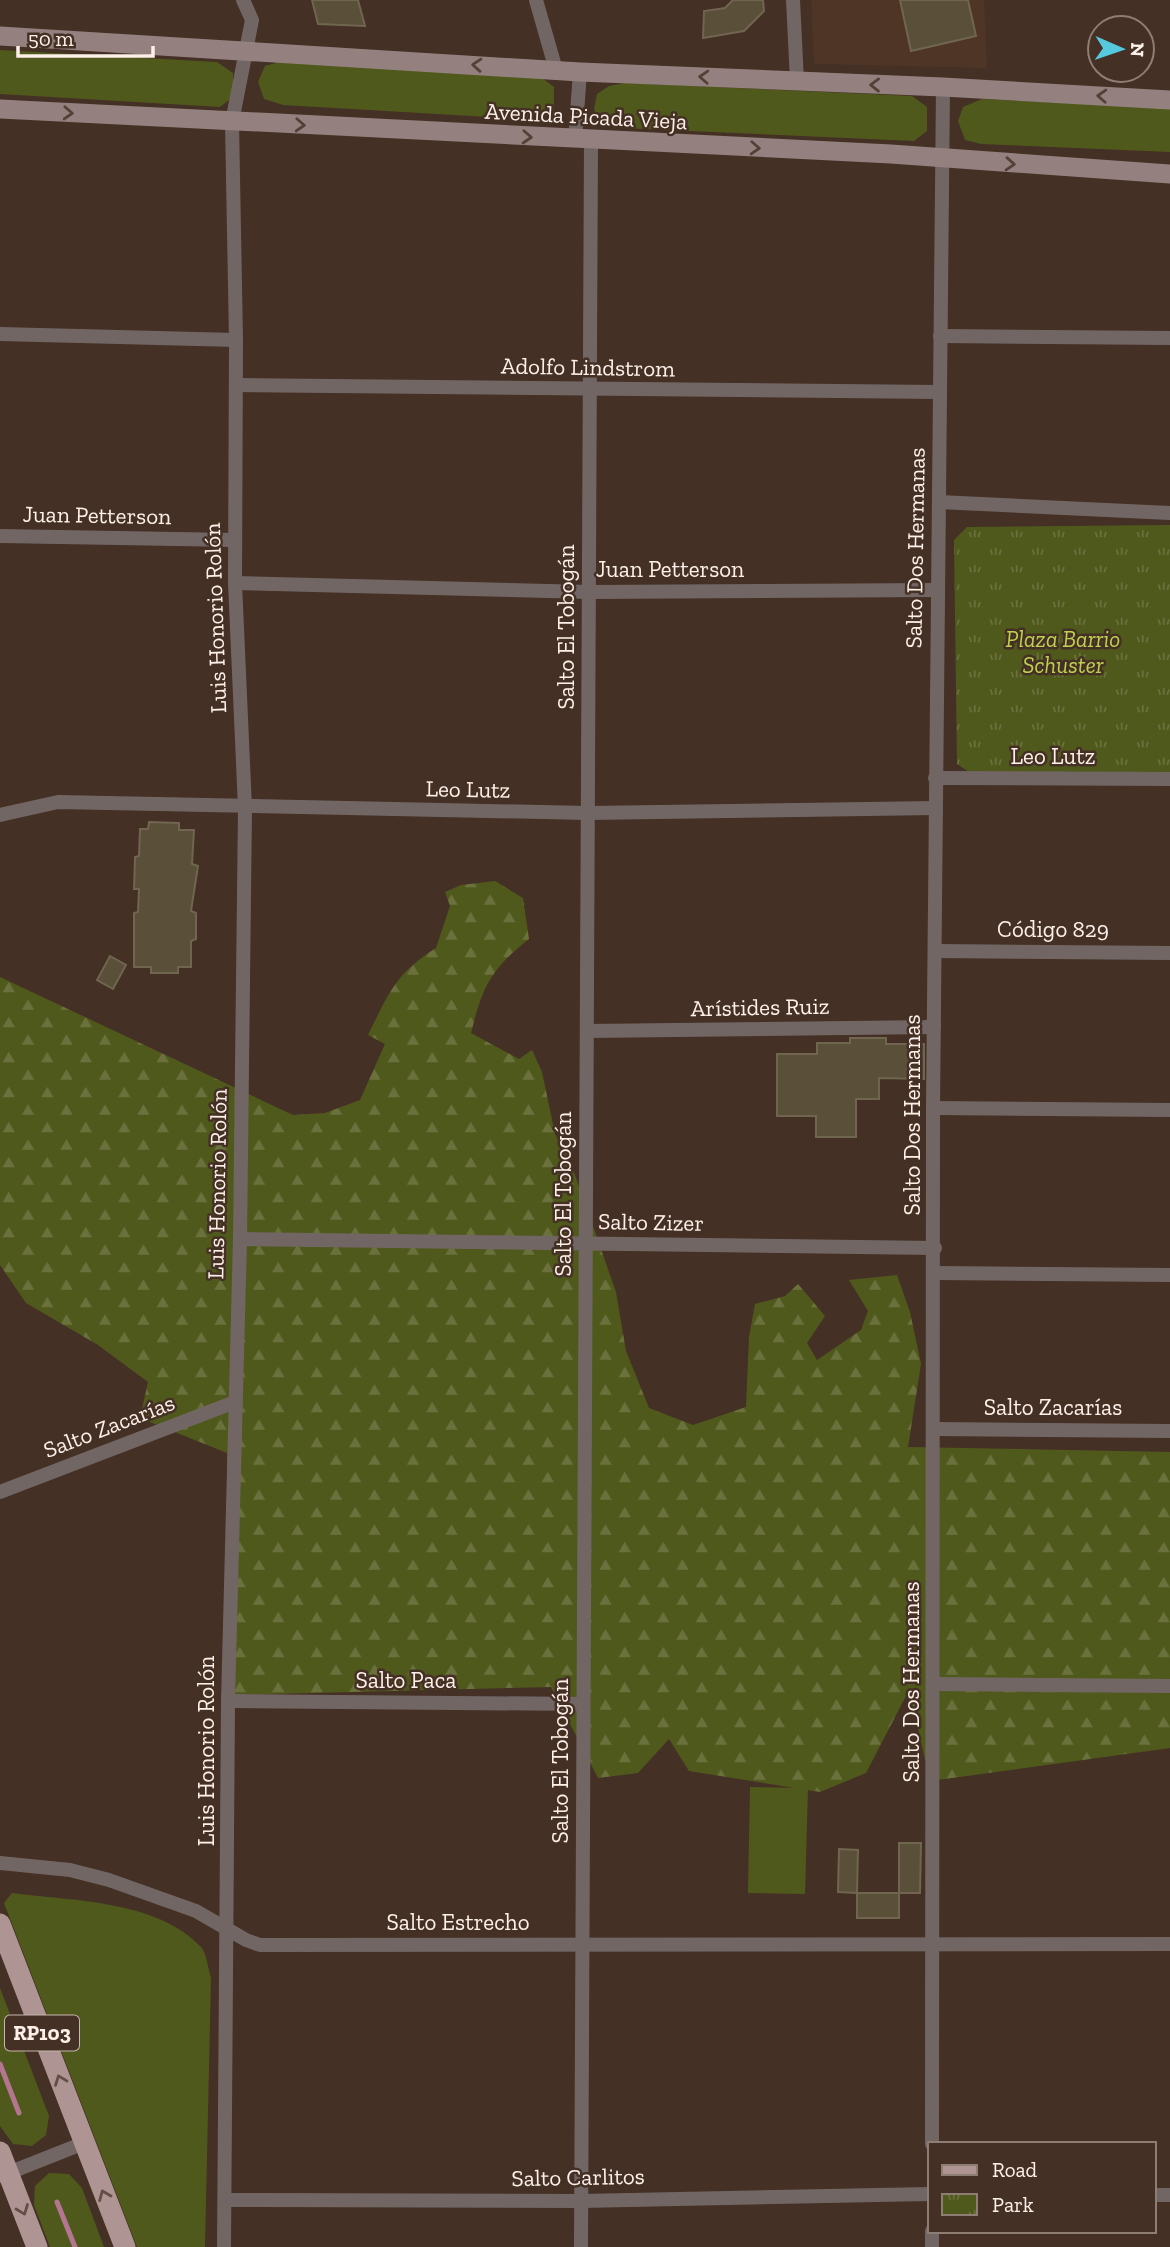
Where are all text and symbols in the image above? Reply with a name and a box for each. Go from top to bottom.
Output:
scale bar [18,14,152,58]
north arrow [1086,14,1156,84]
text: 50 m [28,26,74,51]
text: N [1126,42,1149,57]
one-way arrow [471,58,482,73]
one-way arrow [698,70,709,85]
one-way arrow [869,77,880,92]
one-way arrow [1096,89,1107,104]
street label: Avenida Picada Vieja [484,97,688,135]
one-way arrow [63,105,74,120]
one-way arrow [295,118,306,133]
one-way arrow [522,130,533,145]
one-way arrow [749,141,760,156]
one-way arrow [1005,156,1016,171]
street label: Adolfo Lindstrom [501,351,675,383]
street label: Salto Dos Hermanas [899,447,931,649]
street label: Juan Petterson [22,500,172,530]
street label: Luis Honorio Rolón [198,522,232,714]
street label: Salto El Tobogán [552,544,580,710]
street label: Juan Petterson [596,555,744,583]
park label: Plaza Barrio Schuster [1006,625,1120,679]
street label: Leo Lutz [1011,742,1096,770]
street label: Leo Lutz [425,774,511,804]
street label: Código 829 [997,915,1109,943]
street label: Arístides Ruiz [690,992,830,1022]
street label: Salto Dos Hermanas [898,1015,926,1215]
street label: Luis Honorio Rolón [201,1088,233,1280]
street label: Salto El Tobogán [549,1111,577,1277]
street label: Salto Zizer [598,1207,704,1237]
street label: Salto Zacarías [39,1388,179,1464]
street label: Salto Zacarías [984,1393,1122,1421]
street label: Salto Dos Hermanas [897,1582,925,1782]
street label: Luis Honorio Rolón [192,1656,220,1846]
street label: Salto Paca [356,1666,456,1694]
street label: Salto El Tobogán [546,1678,574,1844]
street label: Salto Estrecho [387,1908,529,1936]
road number: RP103 [5,2016,79,2050]
one-way arrow [54,2074,68,2086]
legend [928,2142,1156,2233]
text: Road [992,2157,1038,2182]
street label: Salto Carlitos [511,2162,645,2192]
one-way arrow [99,2190,113,2202]
text: Park [992,2192,1034,2217]
one-way arrow [14,2203,28,2215]

